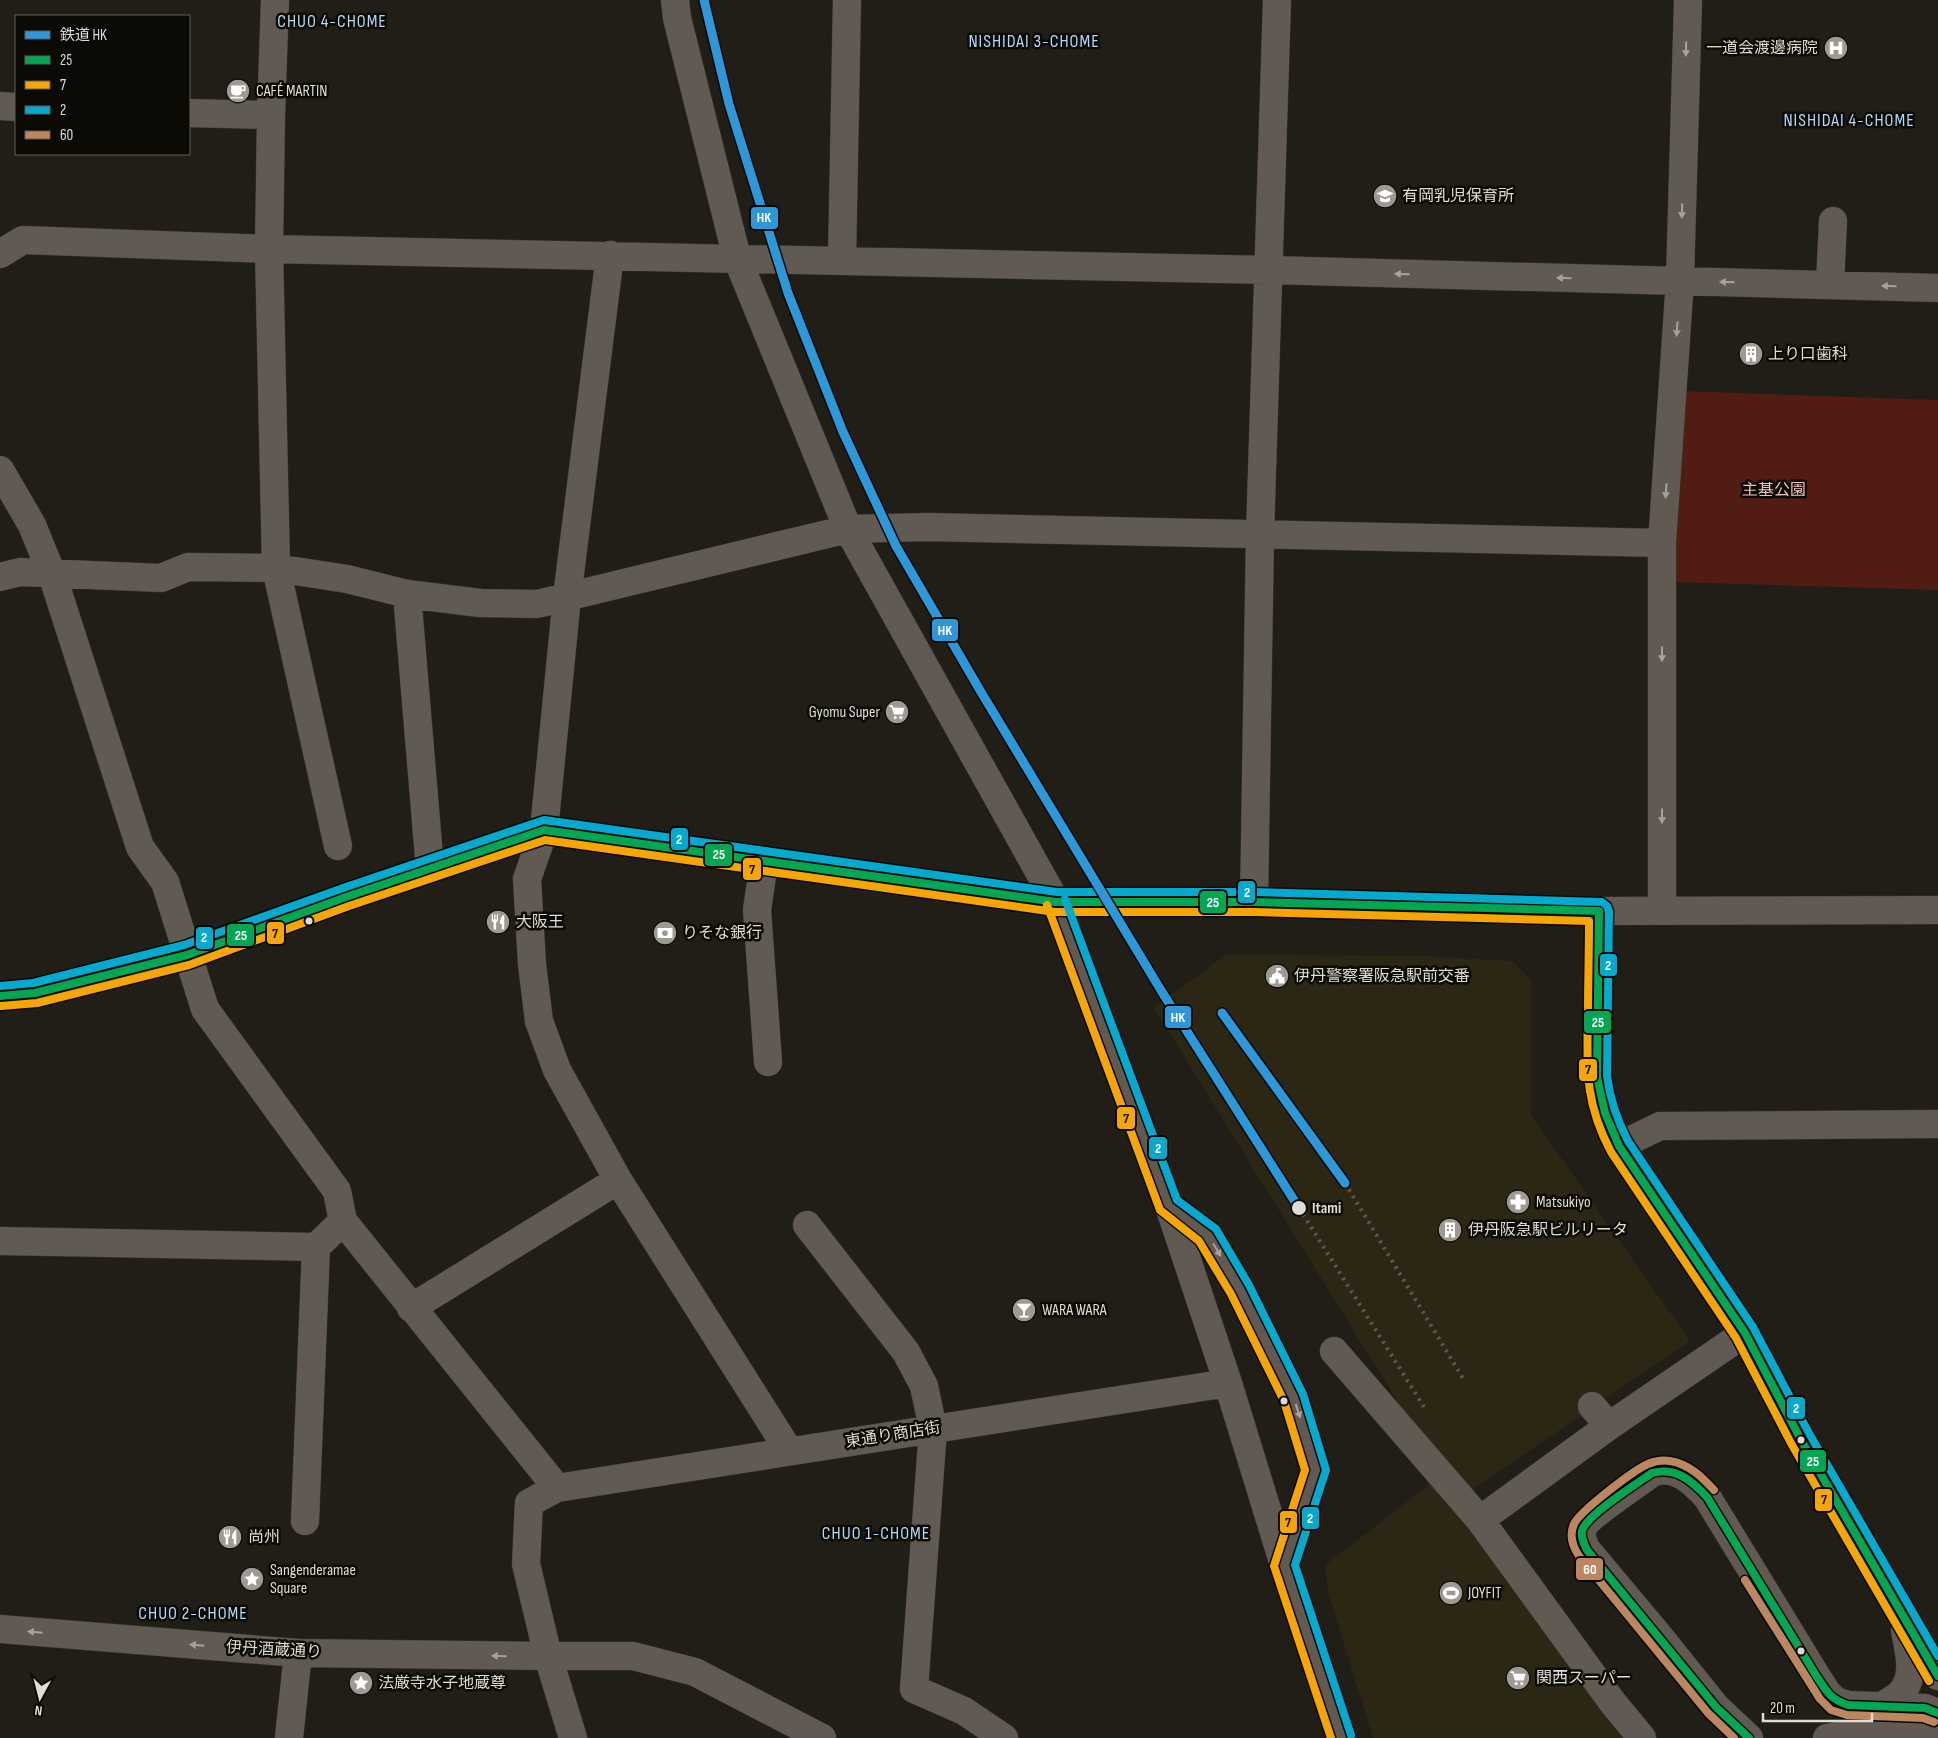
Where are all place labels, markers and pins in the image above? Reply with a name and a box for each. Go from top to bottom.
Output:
hospital icon: 一道会渡邊病院 [1823,35,1849,61]
place label: 一道会渡邊病院 [1706,39,1818,58]
cafe icon: CAFÉ MARTIN [225,78,251,104]
place label: CAFÉ MARTIN [256,82,327,101]
school or university icon: 有岡乳児保育所 [1372,183,1398,209]
place label: 有岡乳児保育所 [1402,187,1514,206]
building icon: 上り口歯科 [1738,341,1764,367]
place label: 上り口歯科 [1768,345,1848,364]
supermarket icon: Gyomu Super [884,699,910,725]
place label: Gyomu Super [809,703,880,722]
restaurant icon: 大阪王 [485,909,511,935]
place label: 大阪王 [516,913,564,932]
unlabelled marker [304,916,314,926]
bank icon: りそな銀行 [652,920,678,946]
place label: りそな銀行 [682,924,762,943]
public building icon: 伊丹警察署阪急駅前交番 [1264,963,1290,989]
place label: 伊丹警察署阪急駅前交番 [1294,967,1470,986]
pharmacy icon: Matsukiyo [1505,1189,1531,1215]
place label: Matsukiyo [1536,1193,1591,1212]
marker: Itami [1290,1199,1308,1217]
place label: Itami [1312,1199,1341,1218]
building icon: 伊丹阪急駅ビルリータ [1437,1217,1463,1243]
place label: 伊丹阪急駅ビルリータ [1468,1221,1628,1240]
bar icon: WARA WARA [1011,1297,1037,1323]
place label: WARA WARA [1042,1301,1107,1320]
unlabelled marker [1279,1396,1289,1406]
unlabelled marker [1796,1435,1806,1445]
restaurant icon: 尚州 [217,1524,243,1550]
place label: 尚州 [248,1528,280,1547]
place label: Sangenderamae Square [270,1561,356,1598]
place icon: Sangenderamae Square [239,1566,265,1592]
sports icon: JOYFIT [1438,1580,1464,1606]
place label: JOYFIT [1467,1584,1502,1603]
unlabelled marker [1796,1646,1806,1656]
supermarket icon: 関西スーパー [1505,1665,1531,1691]
place label: 関西スーパー [1536,1669,1632,1688]
place icon: 法厳寺水子地蔵尊 [348,1670,374,1696]
place label: 法厳寺水子地蔵尊 [378,1674,506,1693]

